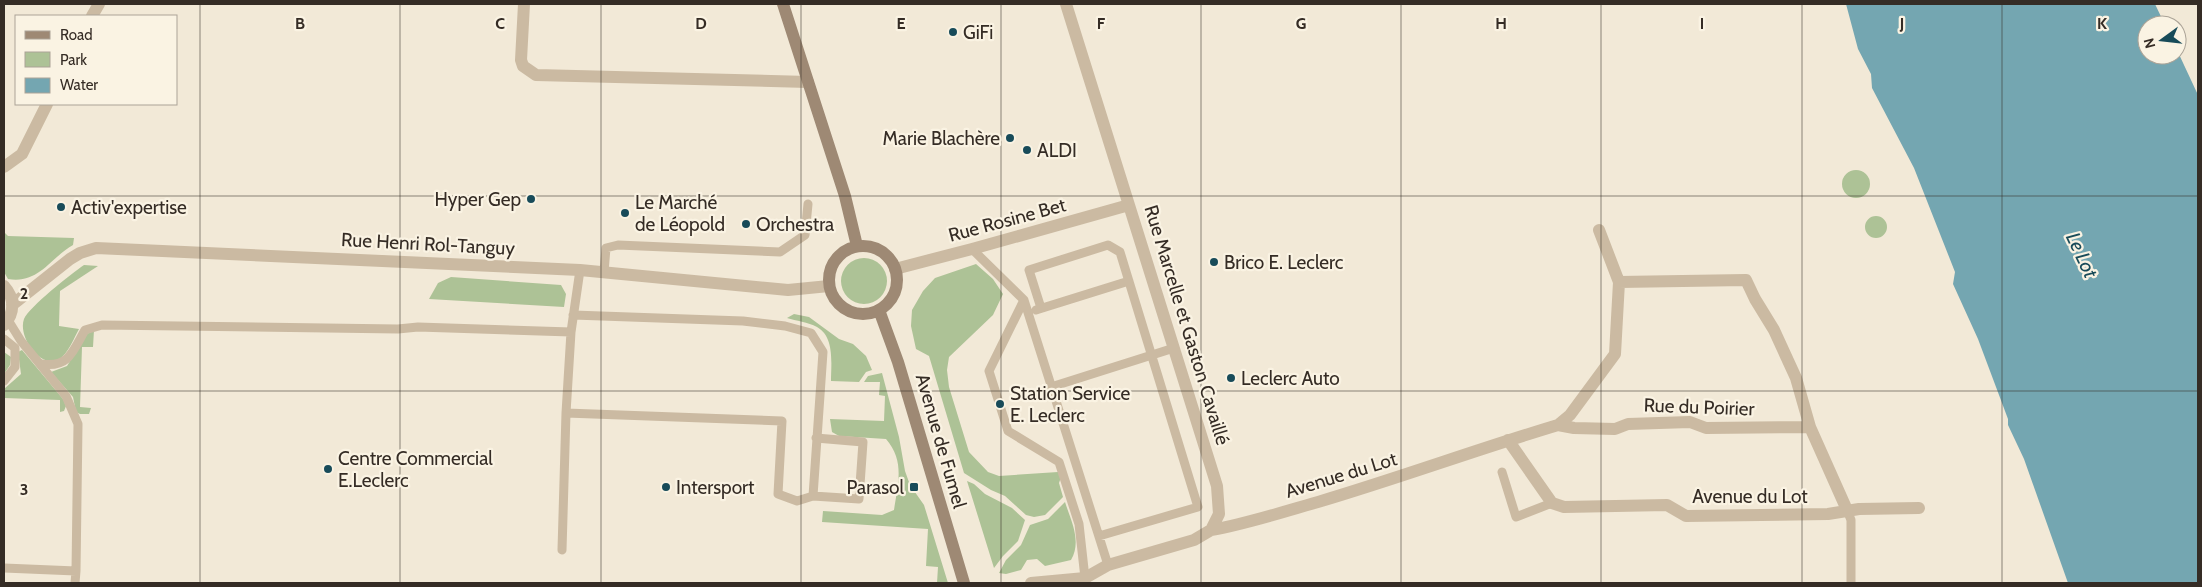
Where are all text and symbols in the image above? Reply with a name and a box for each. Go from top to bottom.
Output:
text: B [295,14,305,33]
text: C [495,14,505,33]
text: D [695,14,707,33]
text: E [896,14,906,33]
text: F [1097,14,1106,33]
text: G [1296,14,1306,33]
text: H [1495,14,1507,33]
text: I [1700,14,1704,33]
text: J [1899,14,1904,33]
text: K [2097,14,2107,33]
legend [15,15,178,105]
north arrow [2137,15,2187,65]
place label: GiFi [963,21,993,44]
text: Road [60,26,93,44]
marker: GiFi [947,26,959,38]
text: N [2139,36,2159,50]
text: Park [60,51,87,69]
text: Water [60,76,98,94]
place label: Marie Blachère [883,127,1000,150]
marker: Marie Blachère [1004,132,1016,144]
place label: ALDI [1037,139,1077,162]
marker: ALDI [1021,144,1033,156]
place label: Hyper Gep [435,188,521,211]
place label: Le Marché de Léopold [635,191,725,236]
marker: Hyper Gep [525,193,537,205]
street label: Rue Rosine Bet [946,193,1069,247]
place label: Activ'expertise [71,196,187,219]
marker: Activ'expertise [55,201,67,213]
street label: Rue Marcelle et Gaston Cavaillé [1139,202,1235,448]
marker: Le Marché de Léopold [619,207,631,219]
place label: Orchestra [756,213,834,236]
marker: Orchestra [740,218,752,230]
street label: Rue Henri Rol-Tanguy [340,228,516,260]
water label: Le Lot [2061,228,2103,282]
place label: Brico E. Leclerc [1224,251,1344,274]
marker: Brico E. Leclerc [1208,256,1220,268]
text: 2 [20,284,28,303]
place label: Leclerc Auto [1241,367,1340,390]
street label: Avenue de Fumel [911,371,971,512]
marker: Leclerc Auto [1225,372,1237,384]
place label: Station Service E. Leclerc [1010,382,1131,427]
street label: Rue du Poirier [1643,394,1755,420]
marker: Station Service E. Leclerc [994,398,1006,410]
place label: Centre Commercial E.Leclerc [338,447,493,492]
street label: Avenue du Lot [1282,447,1400,503]
marker: Centre Commercial E.Leclerc [322,463,334,475]
place label: Intersport [676,476,755,499]
place label: Parasol [846,476,905,499]
text: 3 [20,480,28,499]
marker: Intersport [660,481,672,493]
marker: Parasol [908,481,920,493]
street label: Avenue du Lot [1692,485,1808,508]

